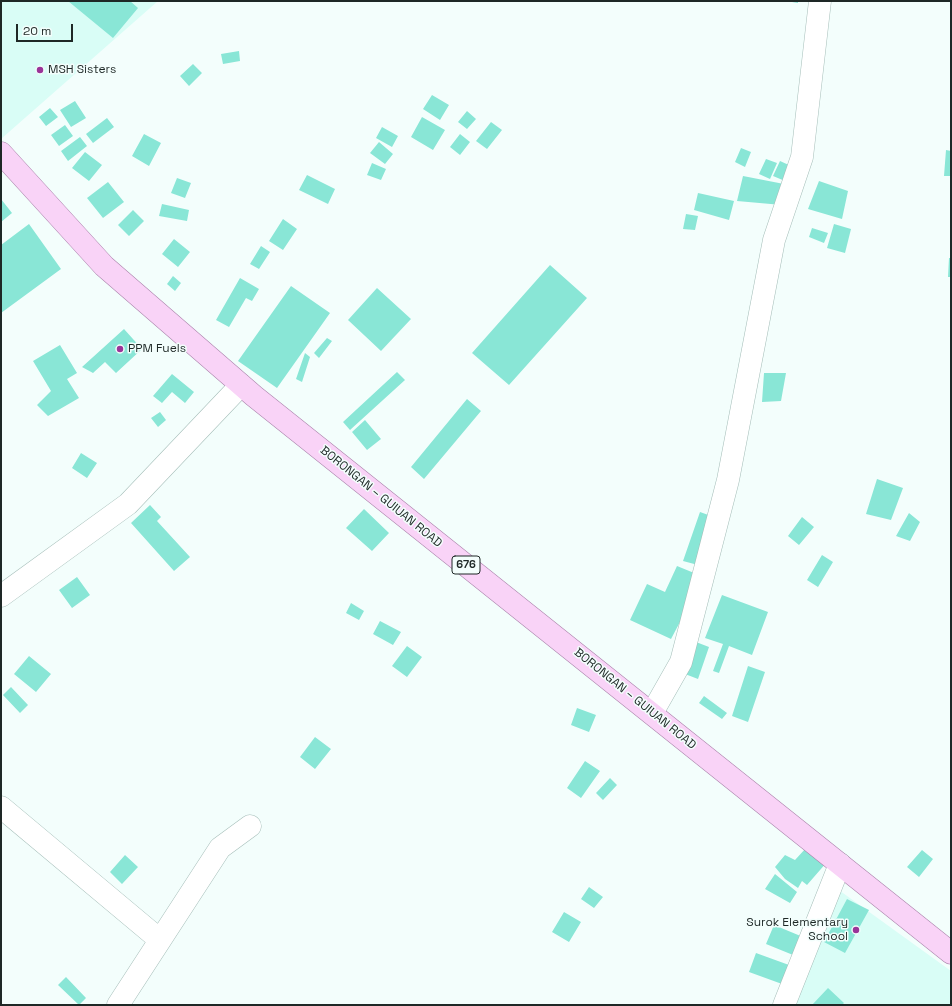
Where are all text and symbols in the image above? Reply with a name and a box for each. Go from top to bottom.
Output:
scale bar [18,16,75,42]
text: 20 m [23,23,51,39]
place label: MSH Sisters [48,63,116,77]
marker: MSH Sisters [35,65,45,75]
place label: PPM Fuels [128,342,186,356]
marker: PPM Fuels [115,344,125,354]
street label: BORONGAN – GUIUAN ROAD [317,443,445,551]
road number: 676 [452,556,480,574]
street label: BORONGAN – GUIUAN ROAD [571,645,699,753]
place label: Surok Elementary School [746,916,848,944]
marker: Surok Elementary School [851,925,861,935]

